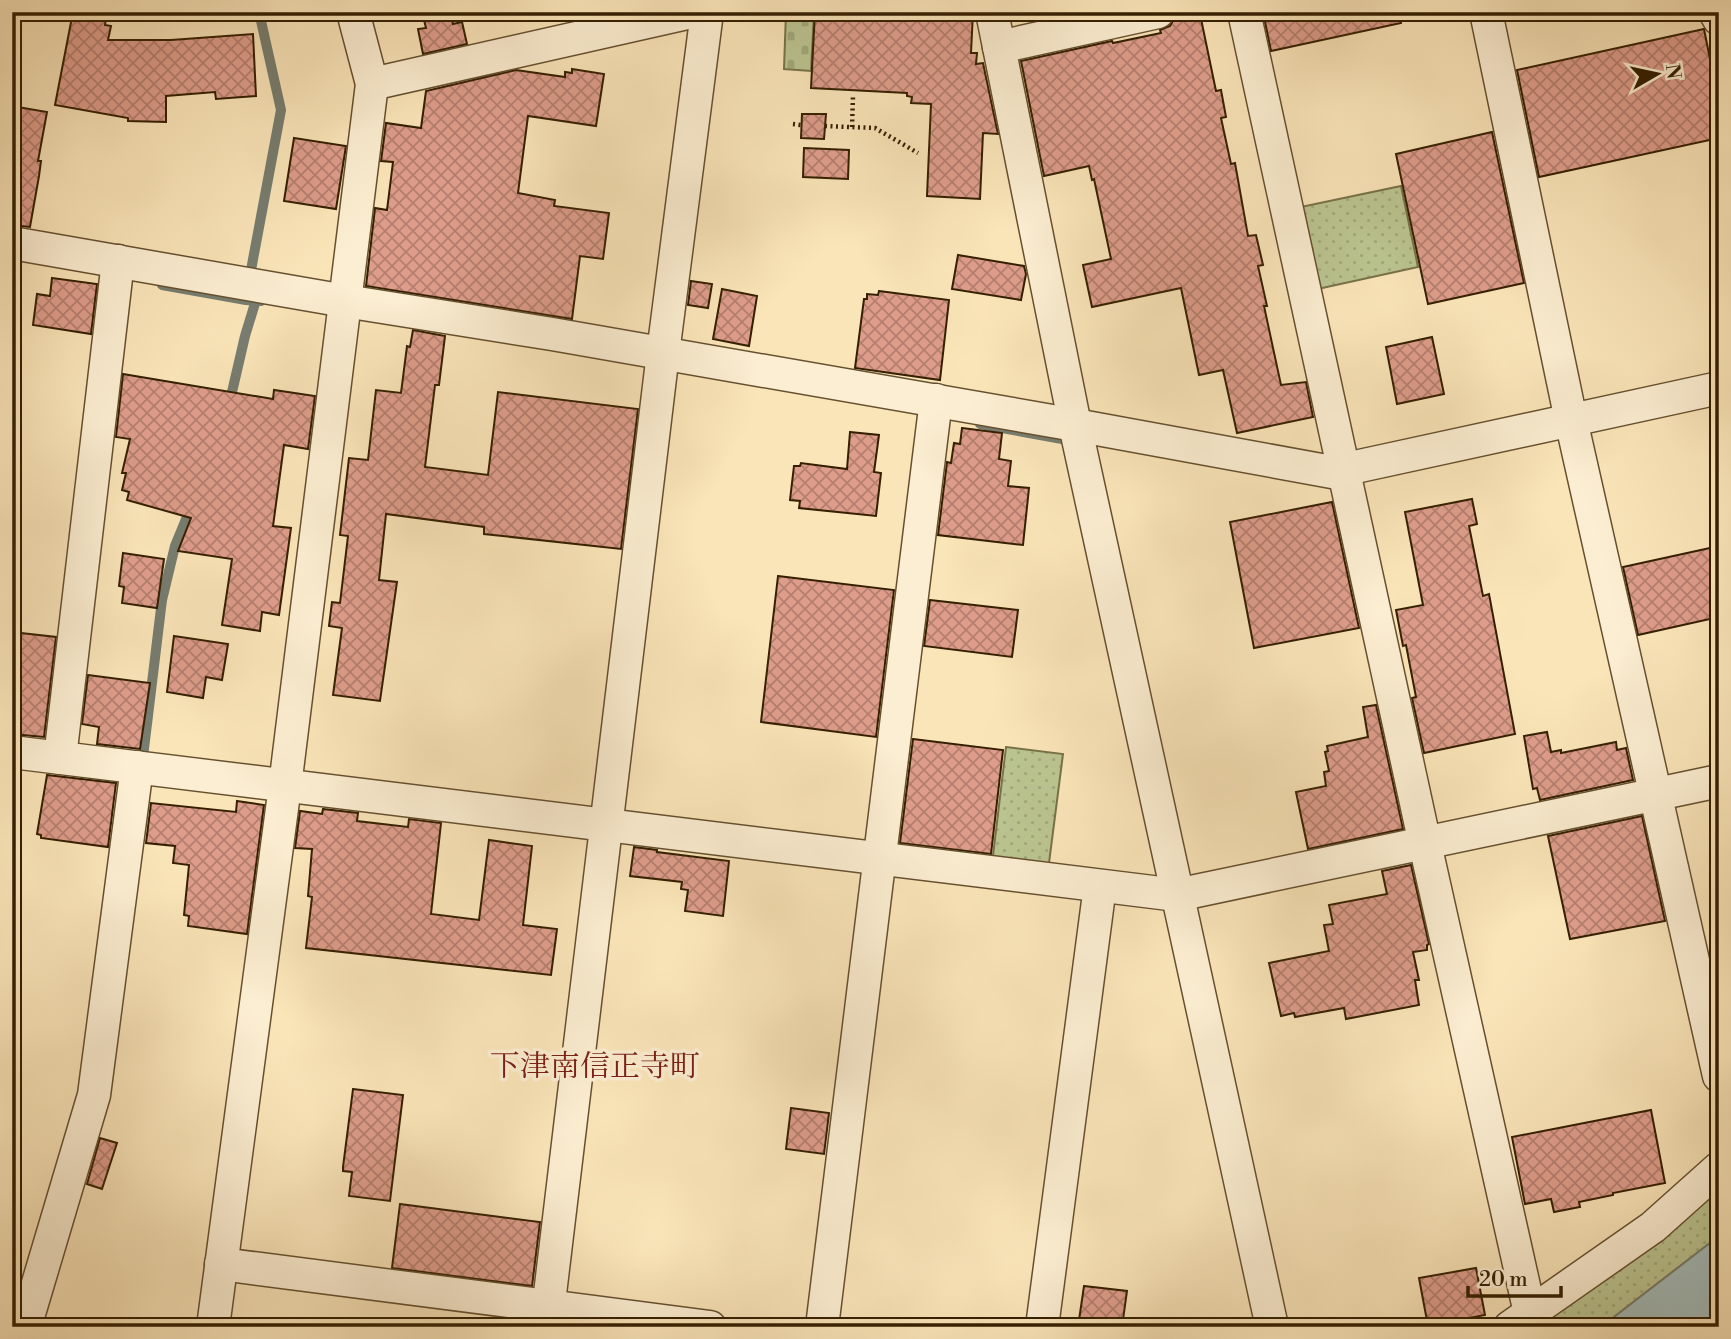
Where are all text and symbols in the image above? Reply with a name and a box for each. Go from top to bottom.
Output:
north arrow [1622,38,1692,108]
text: N [1660,62,1686,81]
district label: 下津南信正寺町 [490,1048,700,1086]
scale bar [1468,1255,1561,1299]
text: 20 m [1479,1267,1528,1293]

